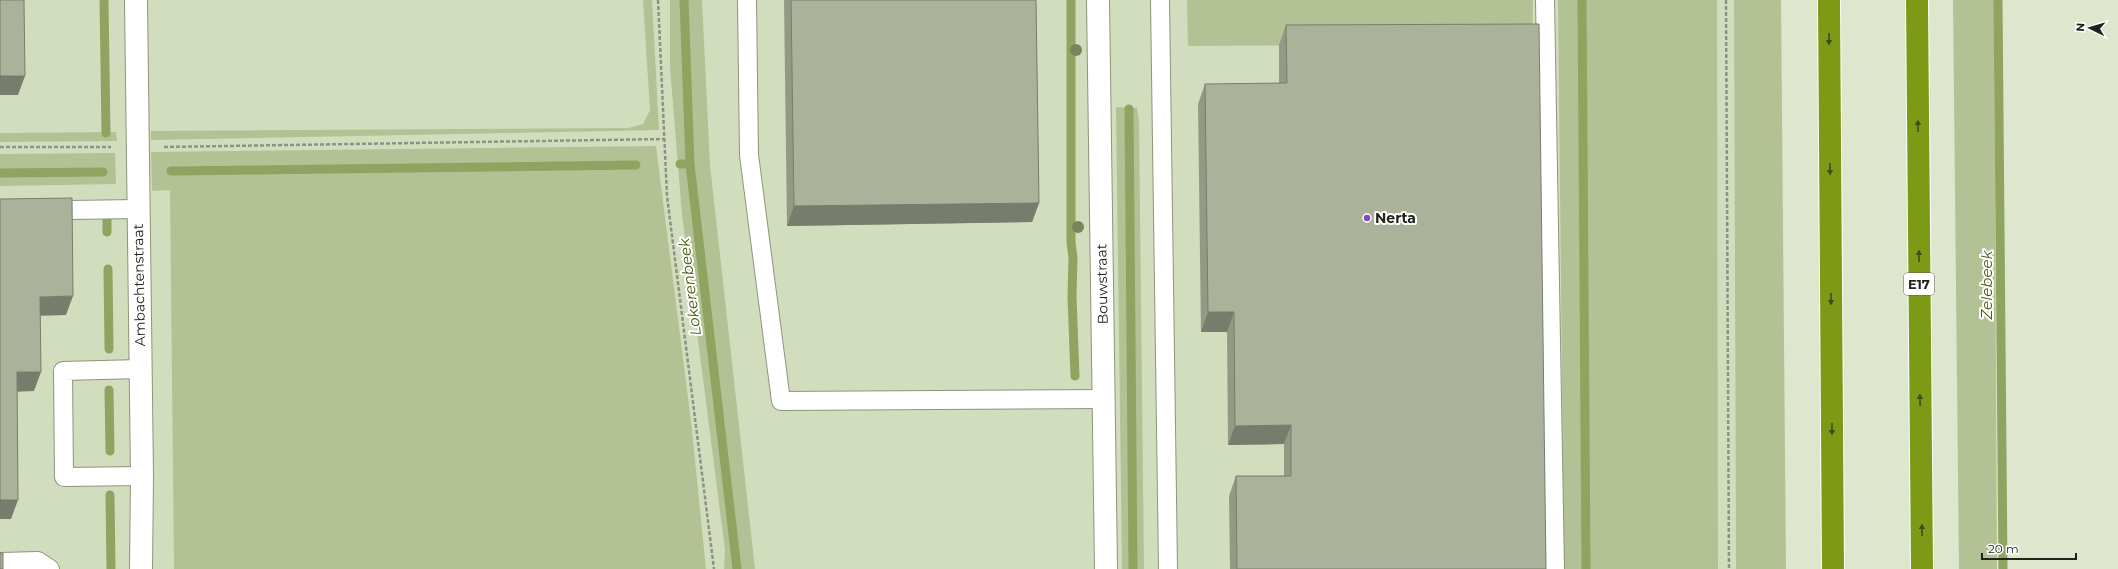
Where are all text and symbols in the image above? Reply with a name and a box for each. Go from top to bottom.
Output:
north arrow [2070,8,2110,48]
text: N [2073,22,2087,32]
one-way arrow [1826,33,1832,46]
one-way arrow [1915,119,1921,132]
one-way arrow [1827,163,1833,176]
place label: Nerta [1375,209,1416,227]
marker: Nerta [1362,213,1372,223]
street label: Ambachtenstraat [129,223,149,347]
water label: Lokerenbeek [674,236,705,337]
street label: Bouwstraat [1092,243,1112,325]
one-way arrow [1916,249,1922,262]
water label: Zelebeek [1977,249,1996,320]
road number: E17 [1904,273,1934,295]
one-way arrow [1828,293,1834,306]
one-way arrow [1917,394,1924,406]
one-way arrow [1829,423,1835,436]
one-way arrow [1919,523,1925,536]
scale bar [1982,535,2076,561]
text: 20 m [1988,541,2019,556]

